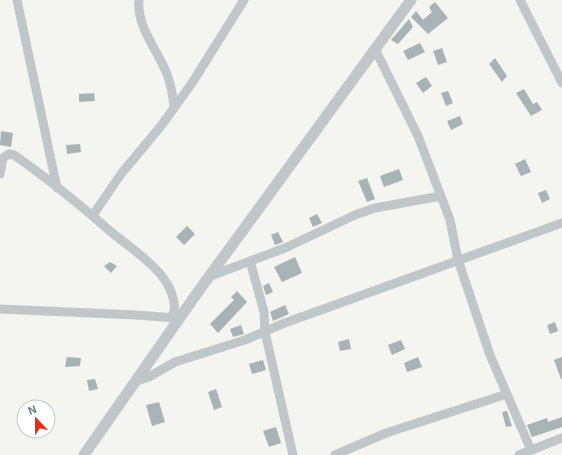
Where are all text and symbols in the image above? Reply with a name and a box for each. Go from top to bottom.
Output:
north arrow [16,399,56,439]
text: N [26,403,38,417]

